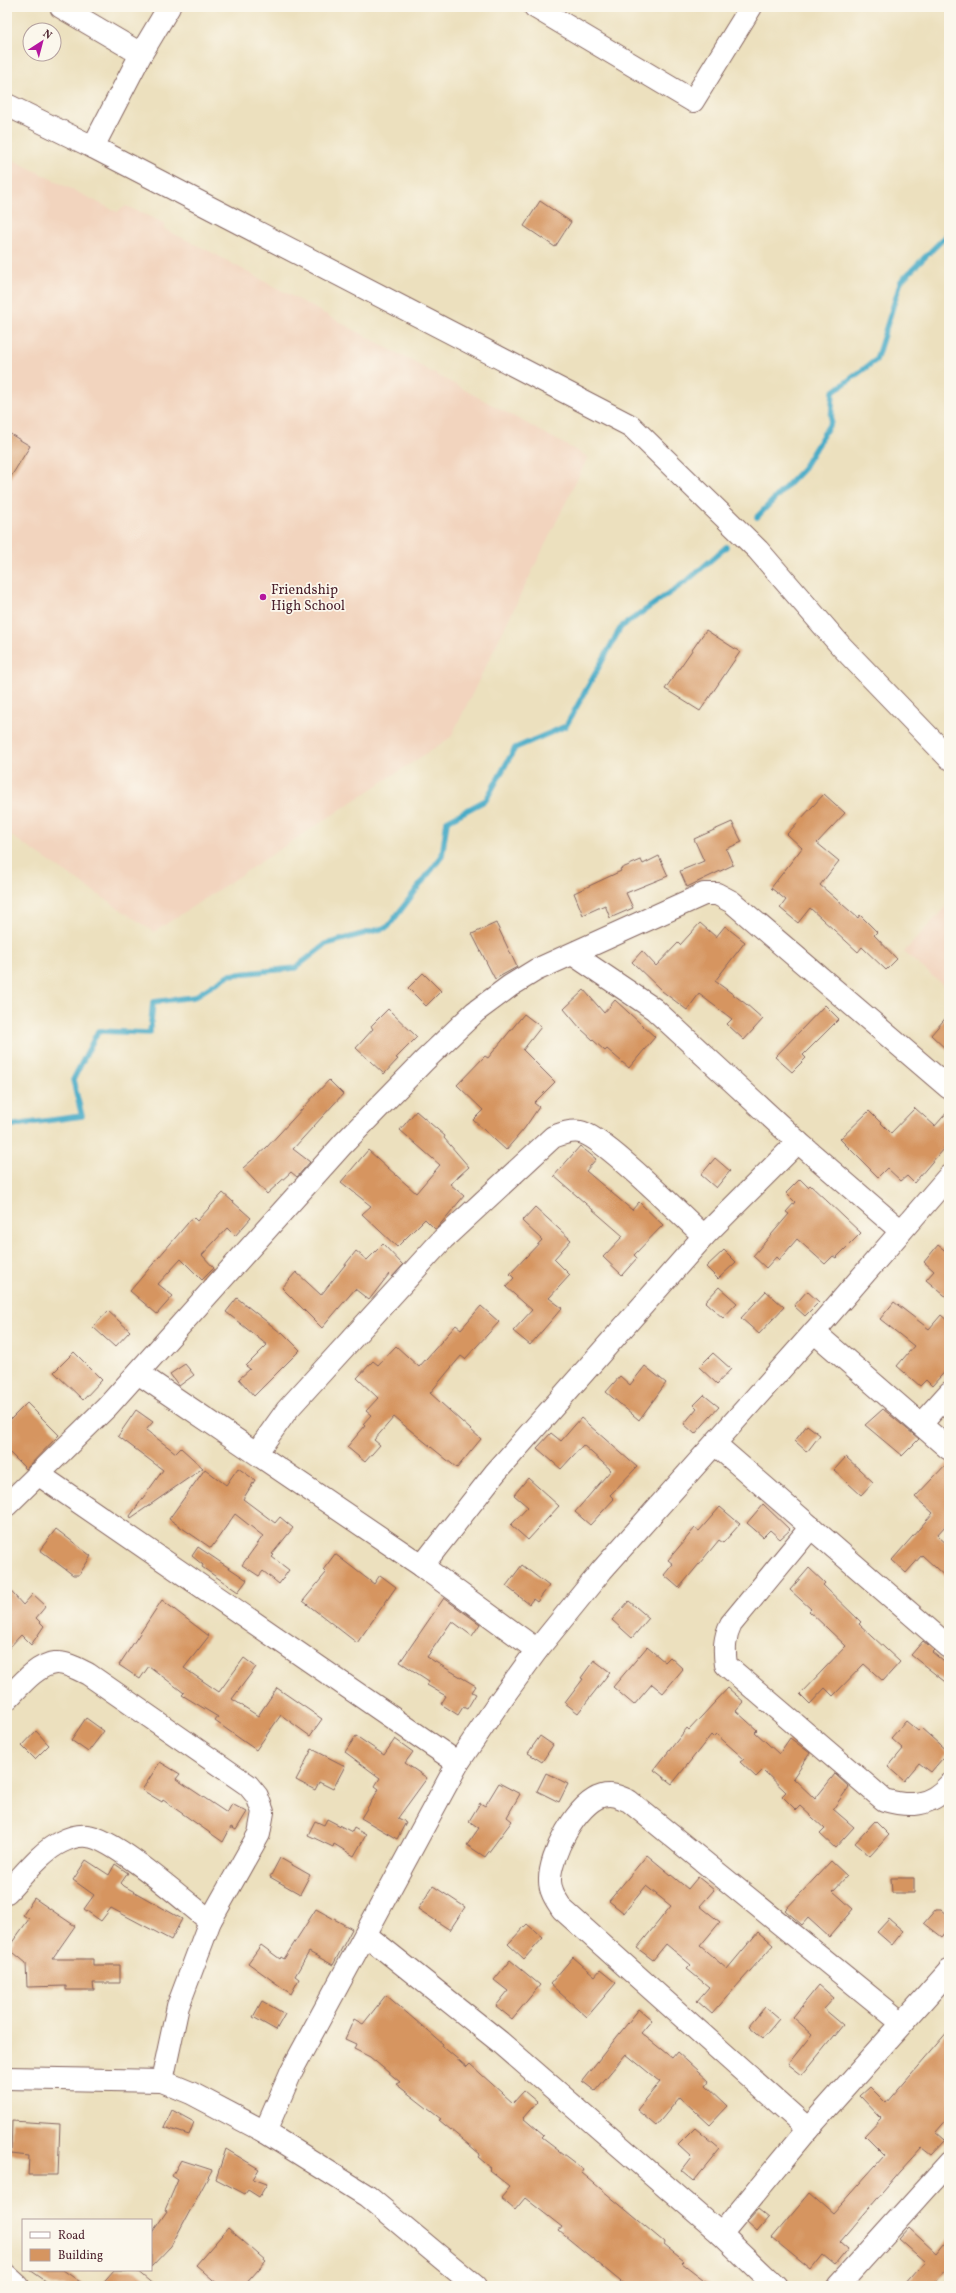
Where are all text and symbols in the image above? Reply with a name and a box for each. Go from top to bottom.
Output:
north arrow [22,22,62,62]
text: N [39,27,55,44]
place label: Friendship High School [271,581,345,616]
marker: Friendship High School [258,592,268,602]
legend [22,2219,152,2271]
text: Road [58,2228,85,2244]
text: Building [58,2248,103,2264]

